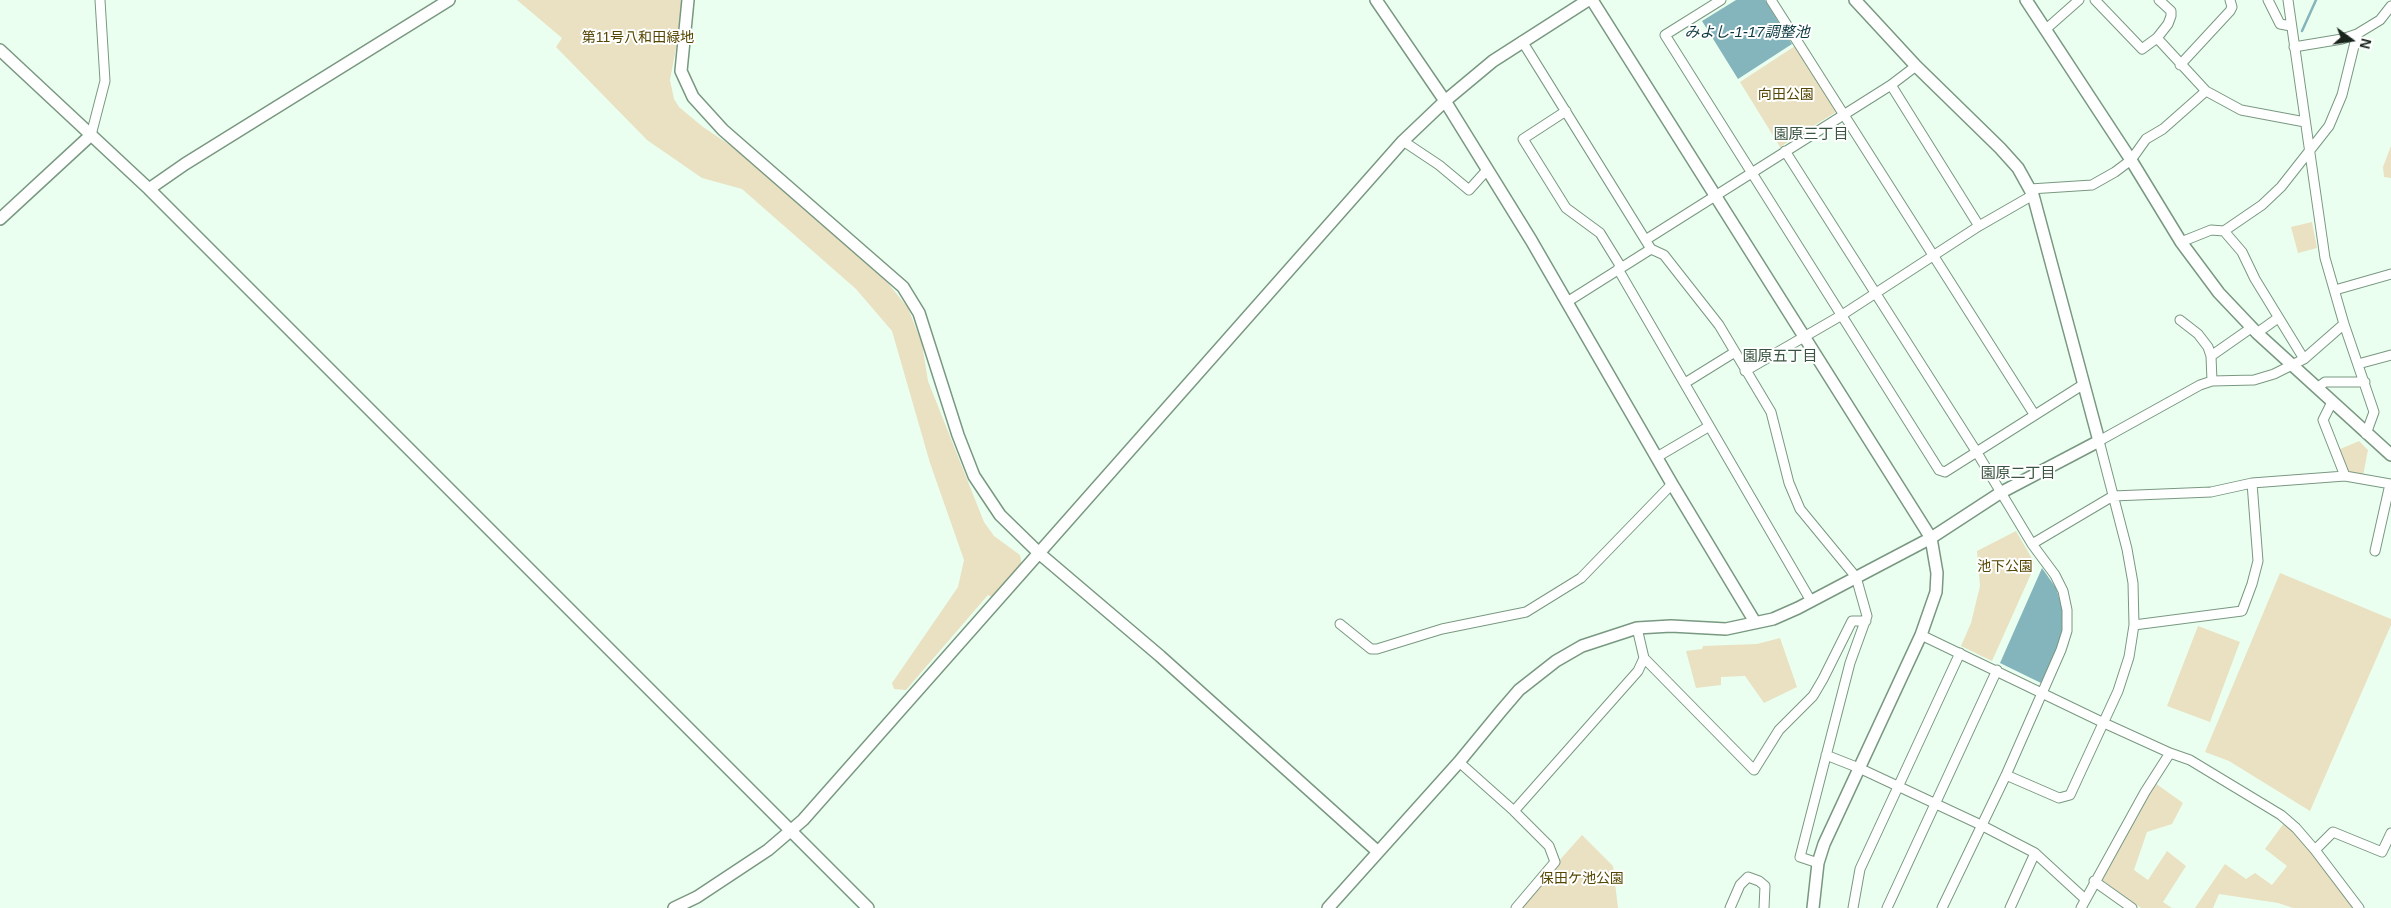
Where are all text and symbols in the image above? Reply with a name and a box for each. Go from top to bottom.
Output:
north arrow [2326,15,2376,65]
water label: みよし-1-17調整池 [1684,24,1810,42]
park label: 第11号八和田緑地 [582,30,694,46]
text: N [2357,37,2375,50]
park label: 向田公園 [1758,87,1814,103]
district label: 園原三丁目 [1774,126,1848,144]
district label: 園原五丁目 [1743,348,1817,366]
district label: 園原二丁目 [1981,465,2055,483]
park label: 池下公園 [1977,559,2033,575]
park label: 保田ケ池公園 [1540,871,1624,887]

